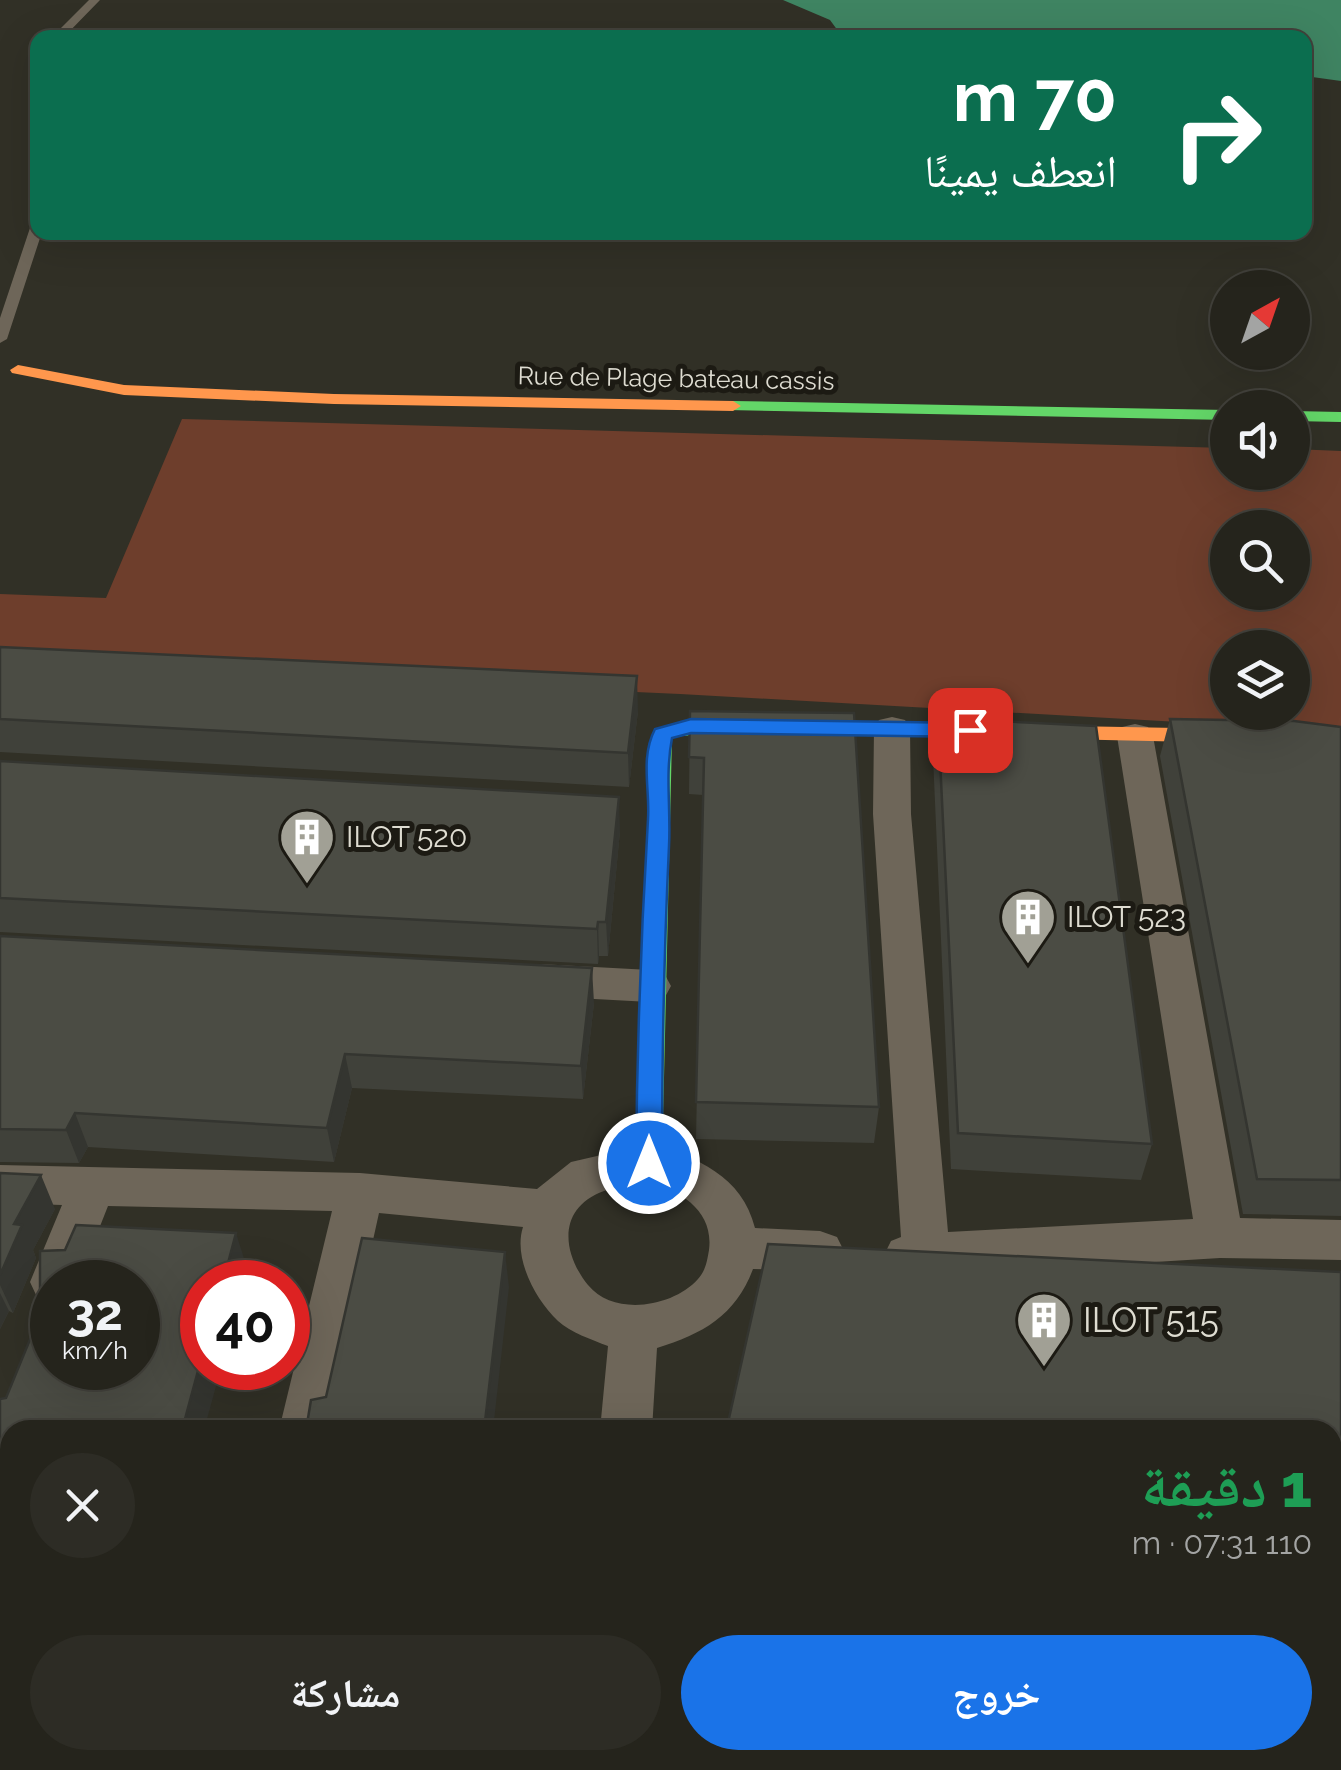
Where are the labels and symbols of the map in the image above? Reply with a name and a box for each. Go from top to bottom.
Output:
north arrow [1210,270,1310,370]
street label: Rue de Plage bateau cassis [517,360,835,396]
pin [928,688,1013,773]
building icon: ILOT 520 [277,807,337,886]
place label: ILOT 520 [346,819,467,854]
building icon: ILOT 523 [998,887,1058,966]
place label: ILOT 523 [1067,899,1186,934]
position arrow [597,1111,701,1215]
speed limit sign: 40 [180,1260,310,1390]
building icon: ILOT 515 [1014,1290,1074,1369]
place label: ILOT 515 [1083,1299,1219,1340]

